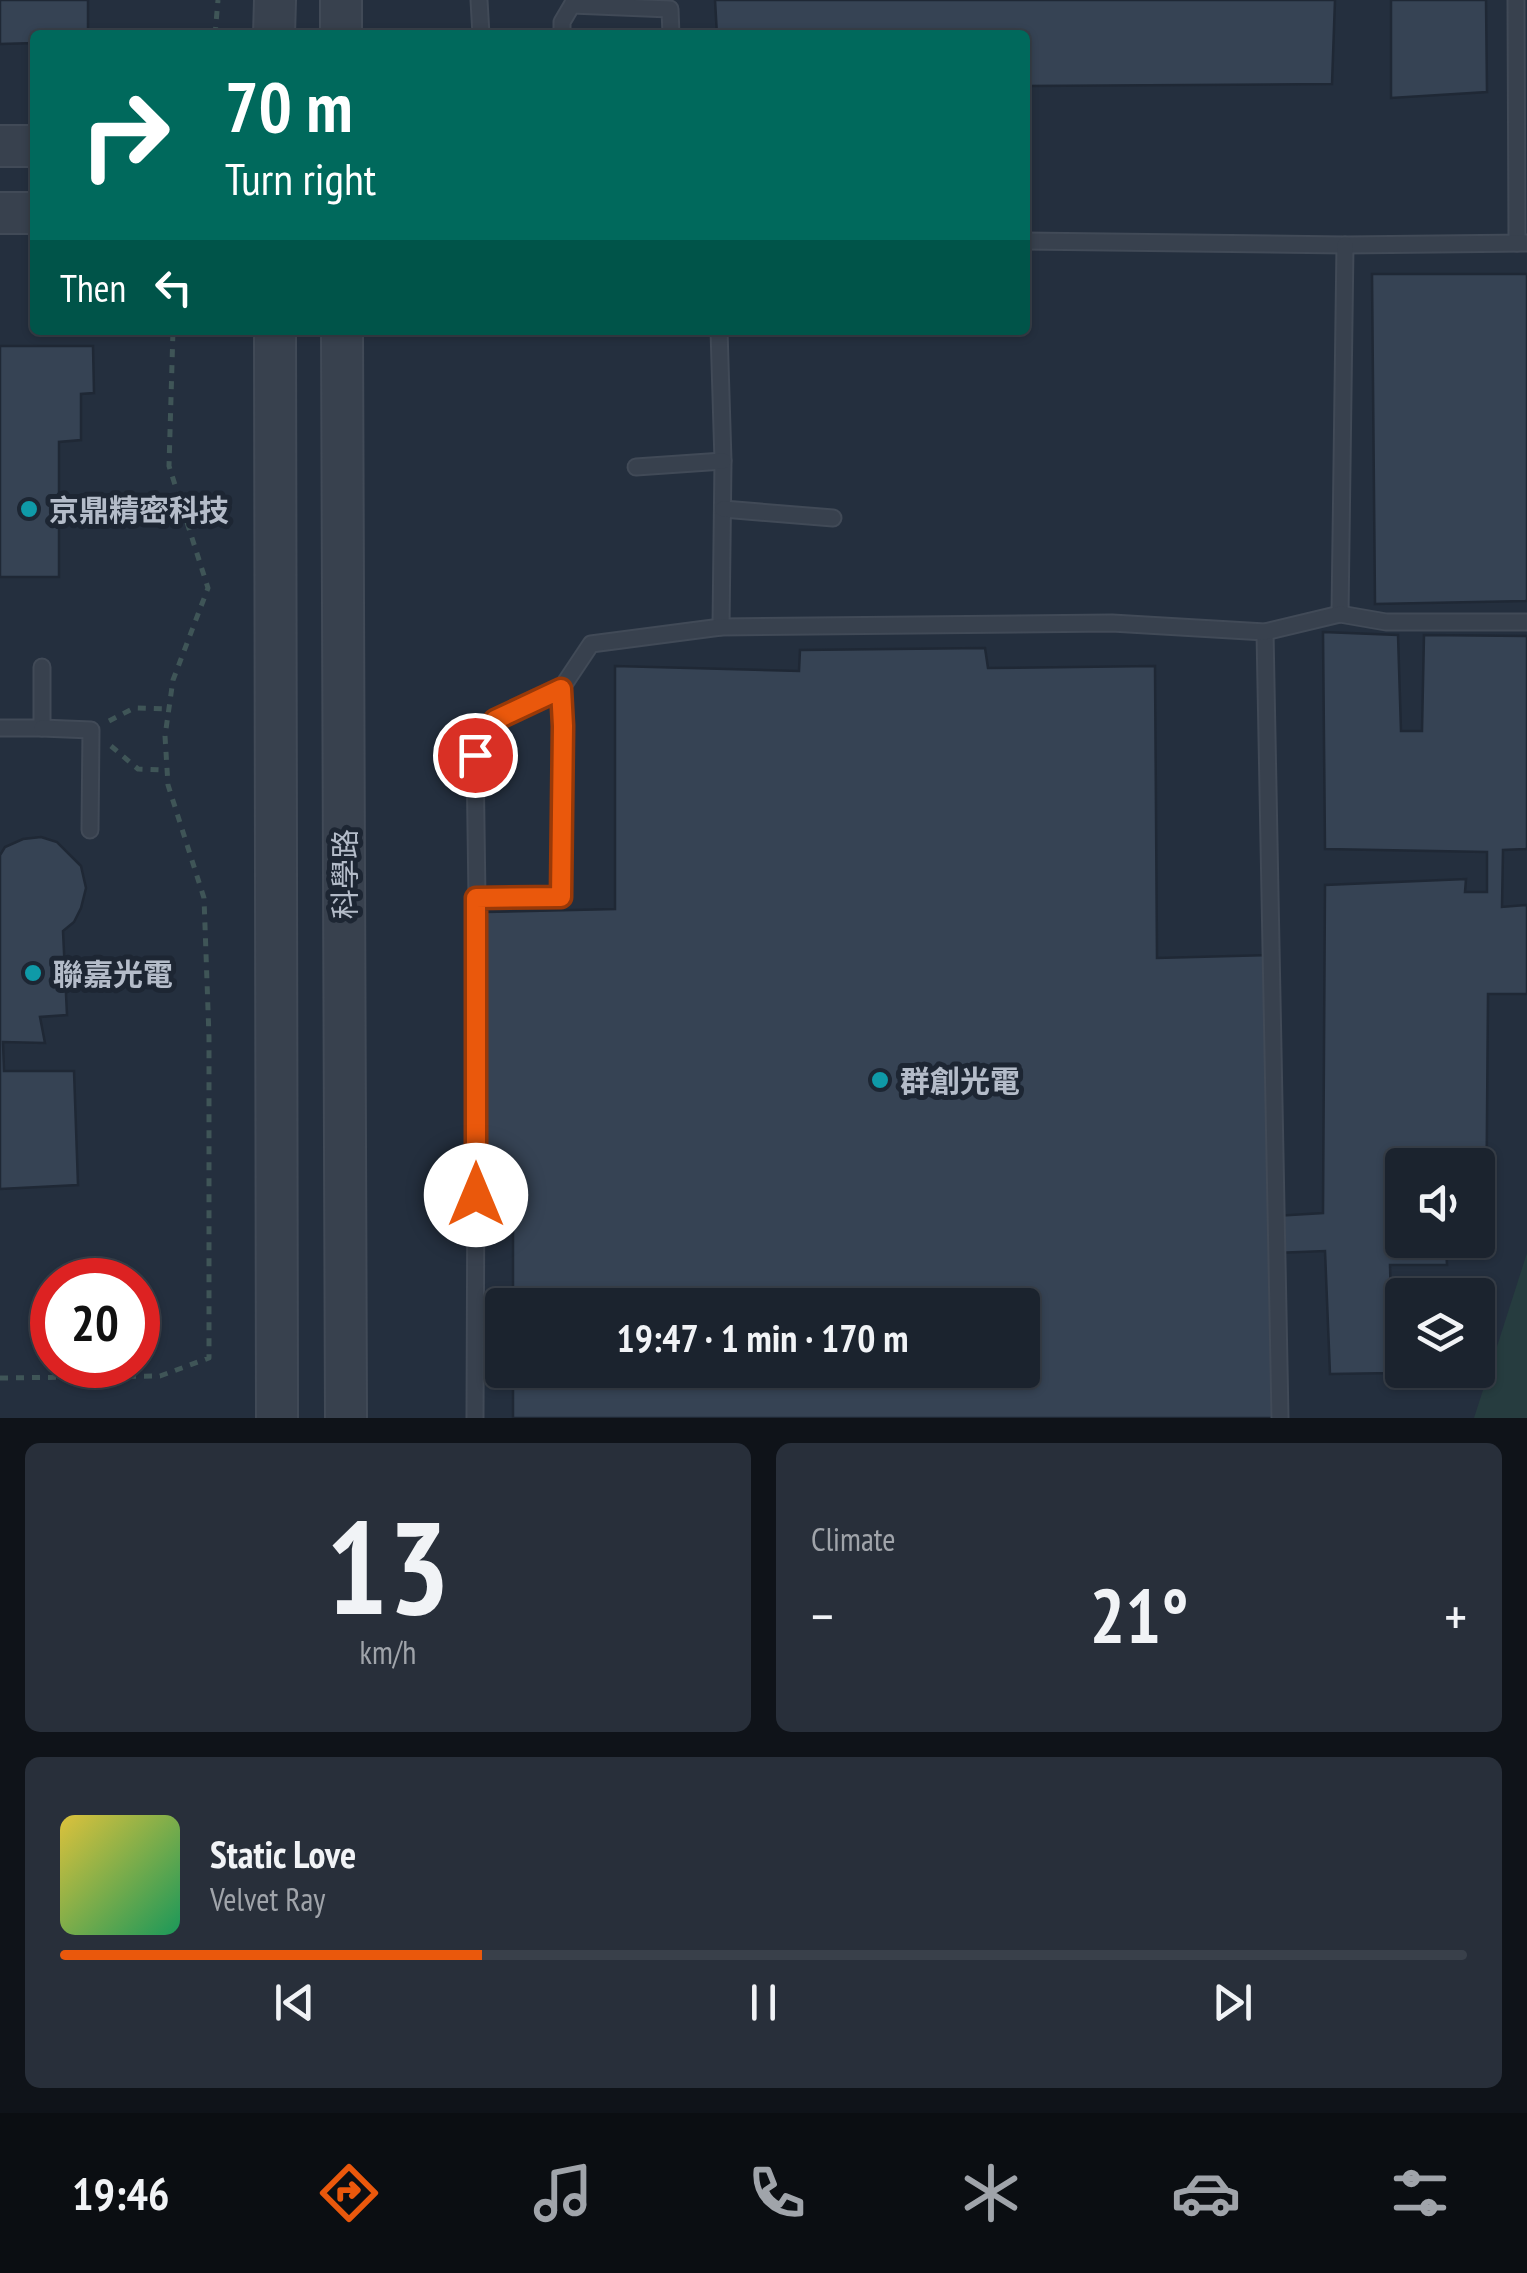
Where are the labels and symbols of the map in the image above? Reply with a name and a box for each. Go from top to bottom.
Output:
place label: 京鼎精密科技 [49,490,229,529]
marker: 京鼎精密科技 [18,498,40,520]
pin [433,713,518,798]
street label: 科學路 [325,829,364,919]
place label: 聯嘉光電 [53,954,173,993]
marker: 聯嘉光電 [22,962,44,984]
place label: 群創光電 [900,1061,1020,1100]
marker: 群創光電 [869,1069,891,1091]
position arrow [424,1143,528,1247]
speed limit sign: 20 [30,1258,160,1388]

